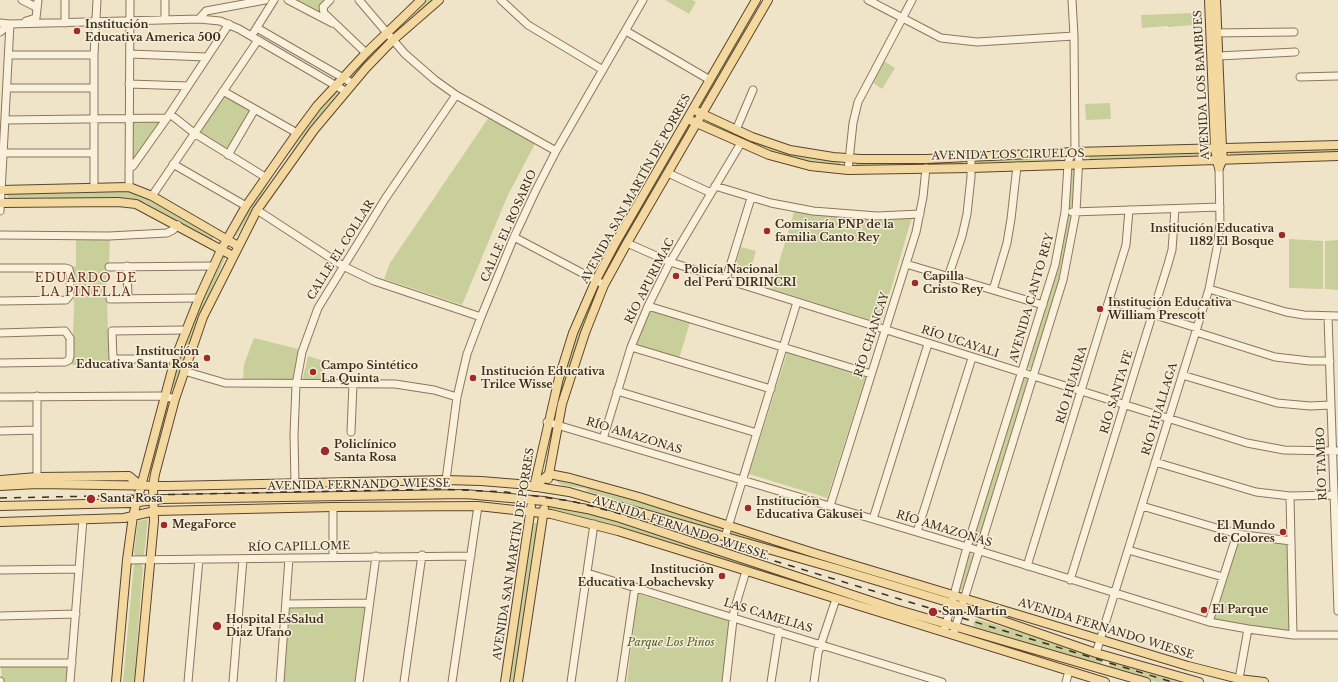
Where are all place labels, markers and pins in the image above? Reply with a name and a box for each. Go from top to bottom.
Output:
place label: Institución Educativa America 500 [85,18,221,44]
marker: Institución Educativa America 500 [72,26,82,36]
place label: Comisaría PNP de la familia Canto Rey [775,218,894,244]
place label: Institución Educativa 1182 El Bosque [1150,222,1274,248]
marker: Comisaría PNP de la familia Canto Rey [762,226,772,236]
marker: Institución Educativa 1182 El Bosque [1277,230,1287,240]
place label: Policía Nacional del Perú DIRINCRI [684,263,796,289]
place label: Capilla Cristo Rey [923,270,983,296]
marker: Policía Nacional del Perú DIRINCRI [671,271,681,281]
marker: Capilla Cristo Rey [910,278,920,288]
place label: Institución Educativa William Prescott [1108,296,1232,322]
marker: Institución Educativa William Prescott [1095,304,1105,314]
place label: Institución Educativa Santa Rosa [76,345,199,371]
marker: Institución Educativa Santa Rosa [202,353,212,363]
place label: Campo Sintético La Quinta [321,359,418,385]
place label: Institución Educativa Trilce Wisse [481,365,605,391]
marker: Campo Sintético La Quinta [308,367,318,377]
marker: Institución Educativa Trilce Wisse [468,373,478,383]
place label: Policlínico Santa Rosa [334,438,397,464]
marker: Policlínico Santa Rosa [319,445,331,457]
place label: Santa Rosa [100,492,163,506]
marker: Santa Rosa [85,493,97,505]
place label: Institución Educativa Gakusei [756,495,863,521]
marker: Institución Educativa Gakusei [743,503,753,513]
place label: MegaForce [172,518,236,532]
place label: El Mundo de Colores [1214,519,1275,545]
marker: MegaForce [159,520,169,530]
marker: El Mundo de Colores [1278,527,1288,537]
place label: Institución Educativa Lobachevsky [578,563,714,589]
marker: Institución Educativa Lobachevsky [717,571,727,581]
place label: El Parque [1212,603,1268,617]
place label: San Martín [942,605,1007,619]
marker: El Parque [1199,605,1209,615]
marker: San Martín [927,606,939,618]
place label: Hospital EsSalud Diaz Ufano [226,613,324,639]
marker: Hospital EsSalud Diaz Ufano [211,620,223,632]

